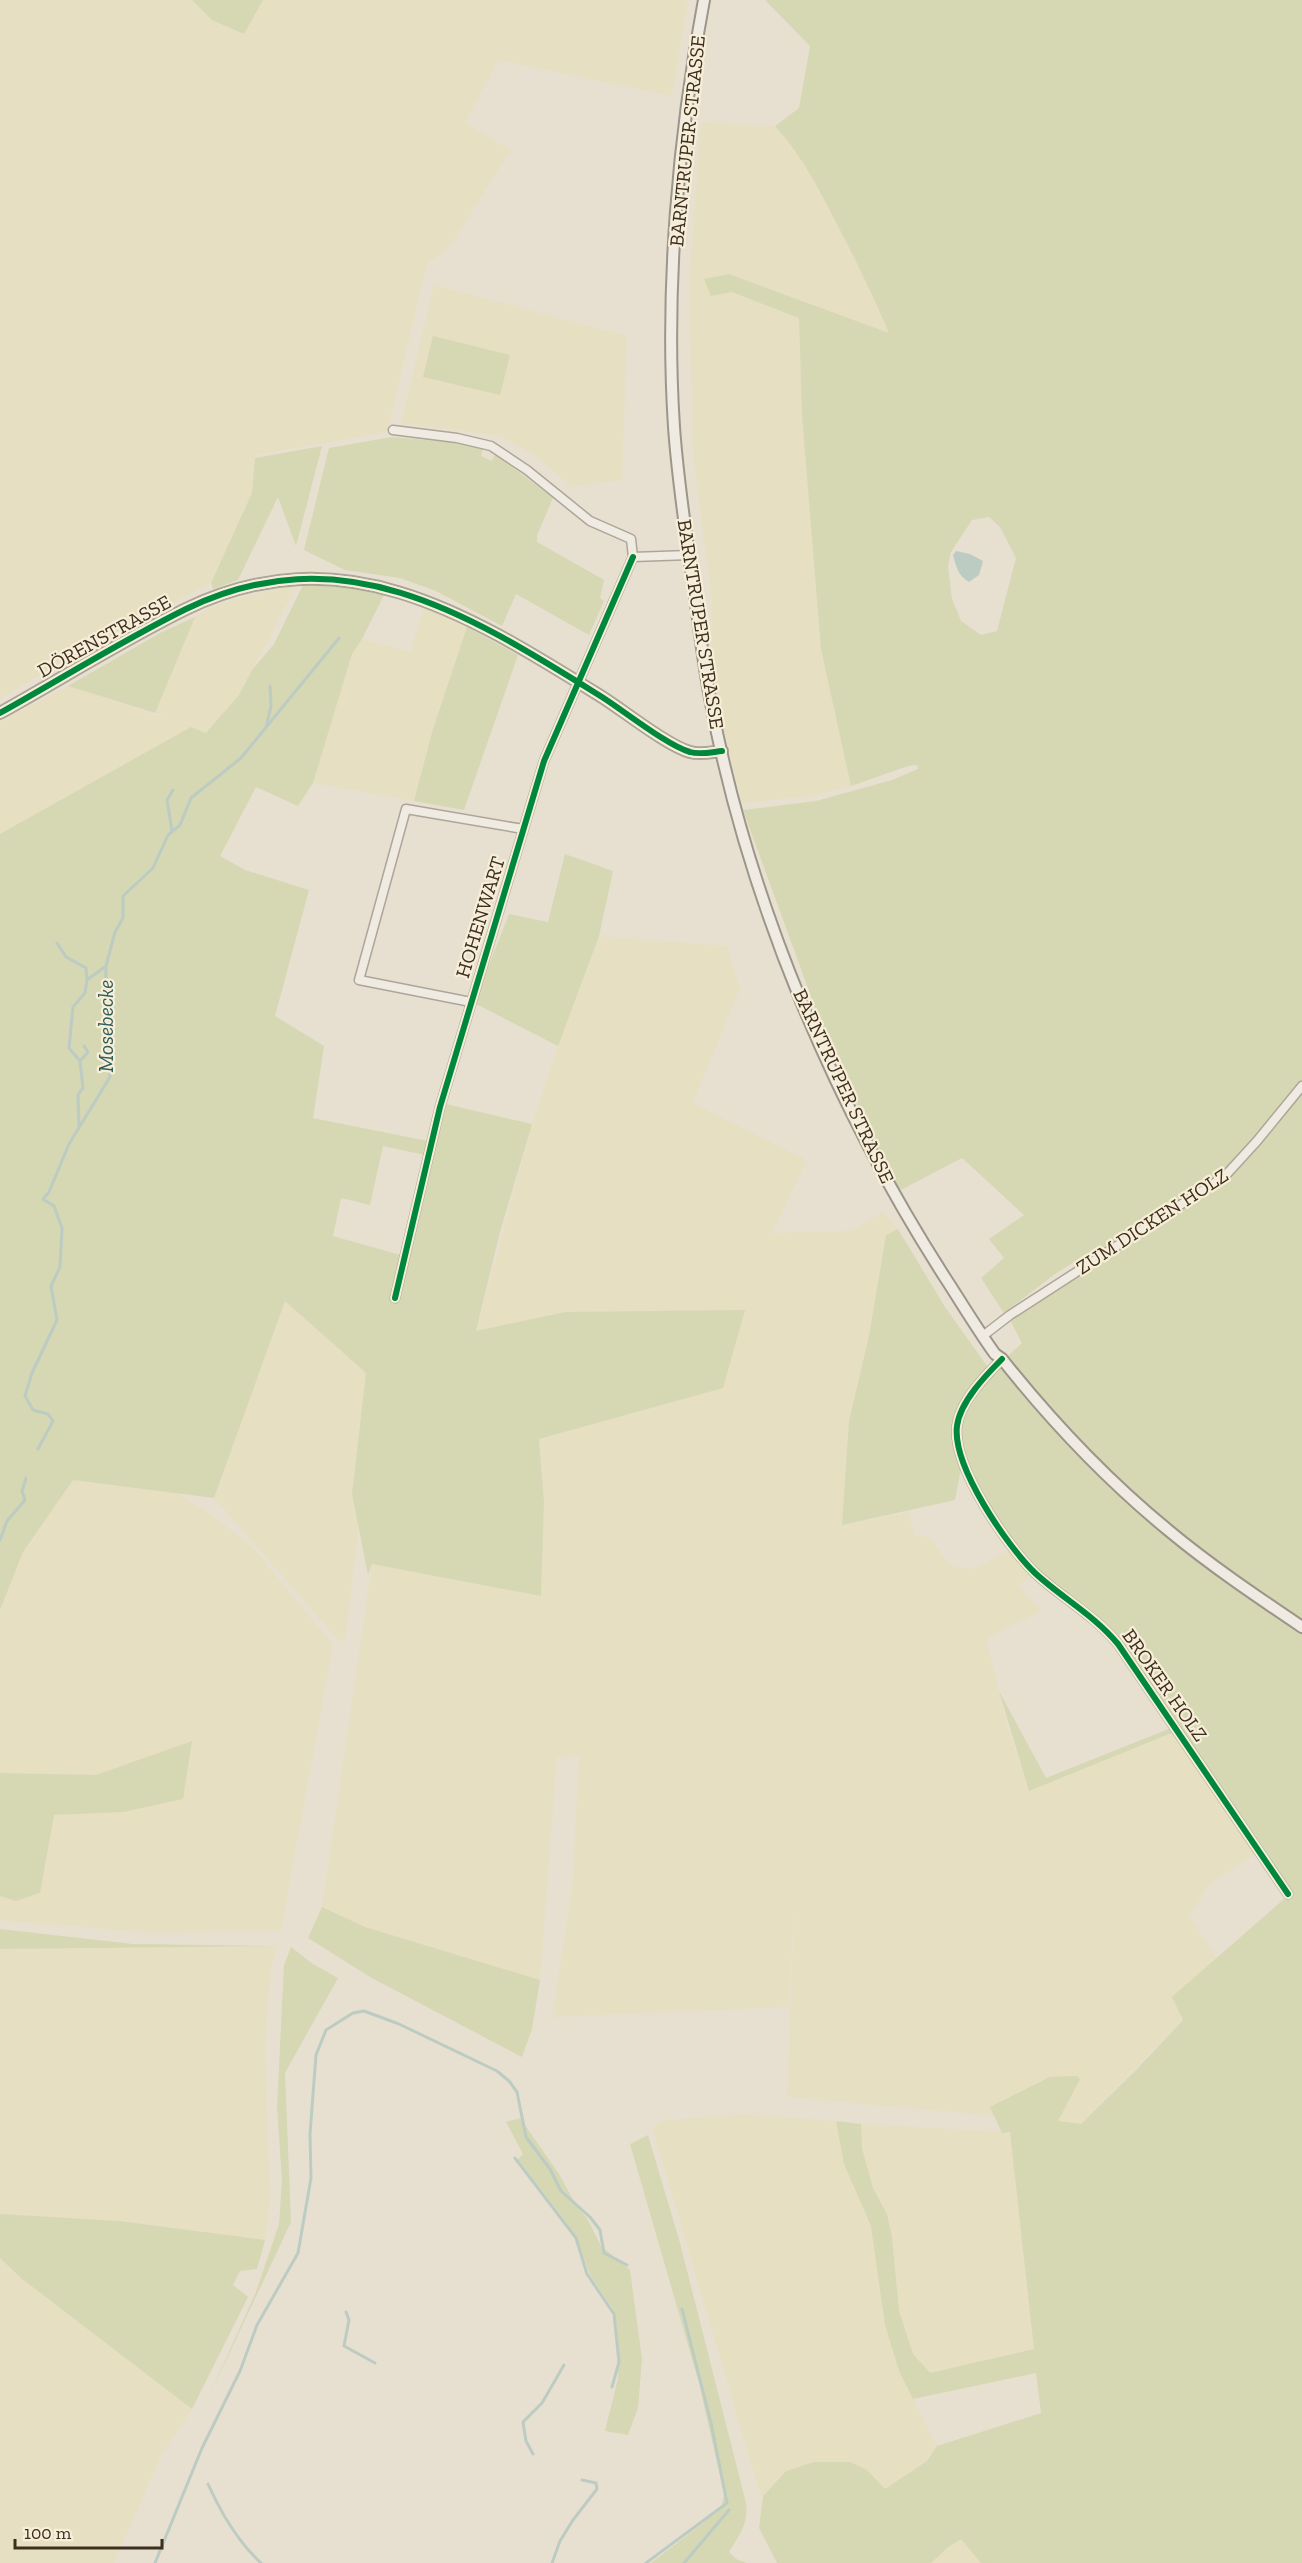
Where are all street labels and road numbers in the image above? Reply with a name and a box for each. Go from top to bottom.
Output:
street label: BARNTRUPER STRASSE [664,34,710,248]
street label: BARNTRUPER STRASSE [673,517,729,731]
street label: DÖRENSTRASSE [33,589,175,683]
street label: HOHENWART [450,853,510,981]
street label: BARNTRUPER STRASSE [788,985,900,1187]
street label: ZUM DICKEN HOLZ [1071,1163,1233,1279]
street label: BROKER HOLZ [1117,1624,1213,1746]

